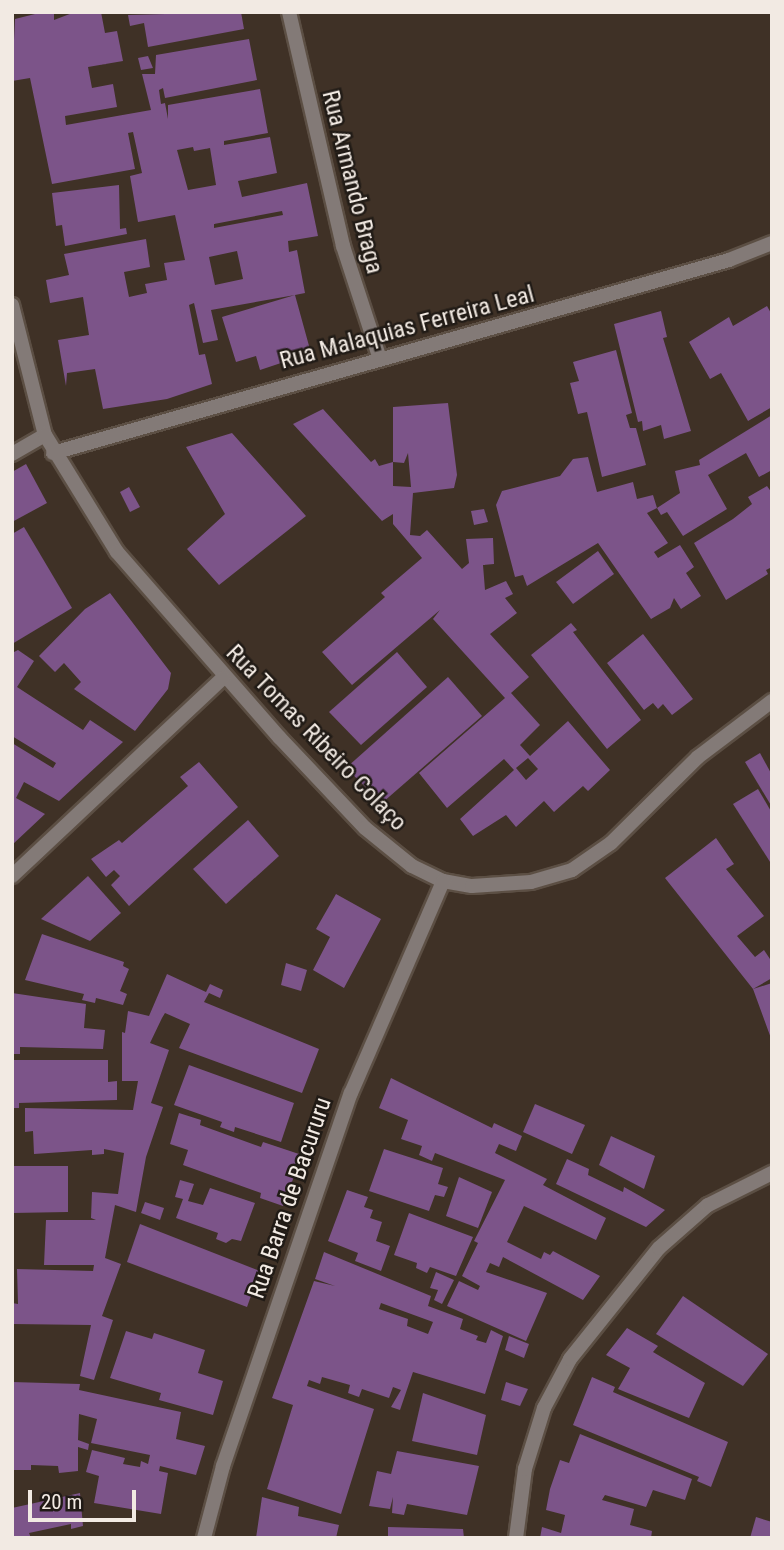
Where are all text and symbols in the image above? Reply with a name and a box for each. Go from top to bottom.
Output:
street label: Rua Armando Braga [315,87,389,277]
street label: Rua Malaquias Ferreira Leal [277,280,537,376]
street label: Rua Tomas Ribeiro Colaço [220,639,412,837]
street label: Rua Barra de Bacururu [242,1094,338,1302]
scale bar [32,1476,140,1520]
text: 20 m [41,1490,82,1514]

